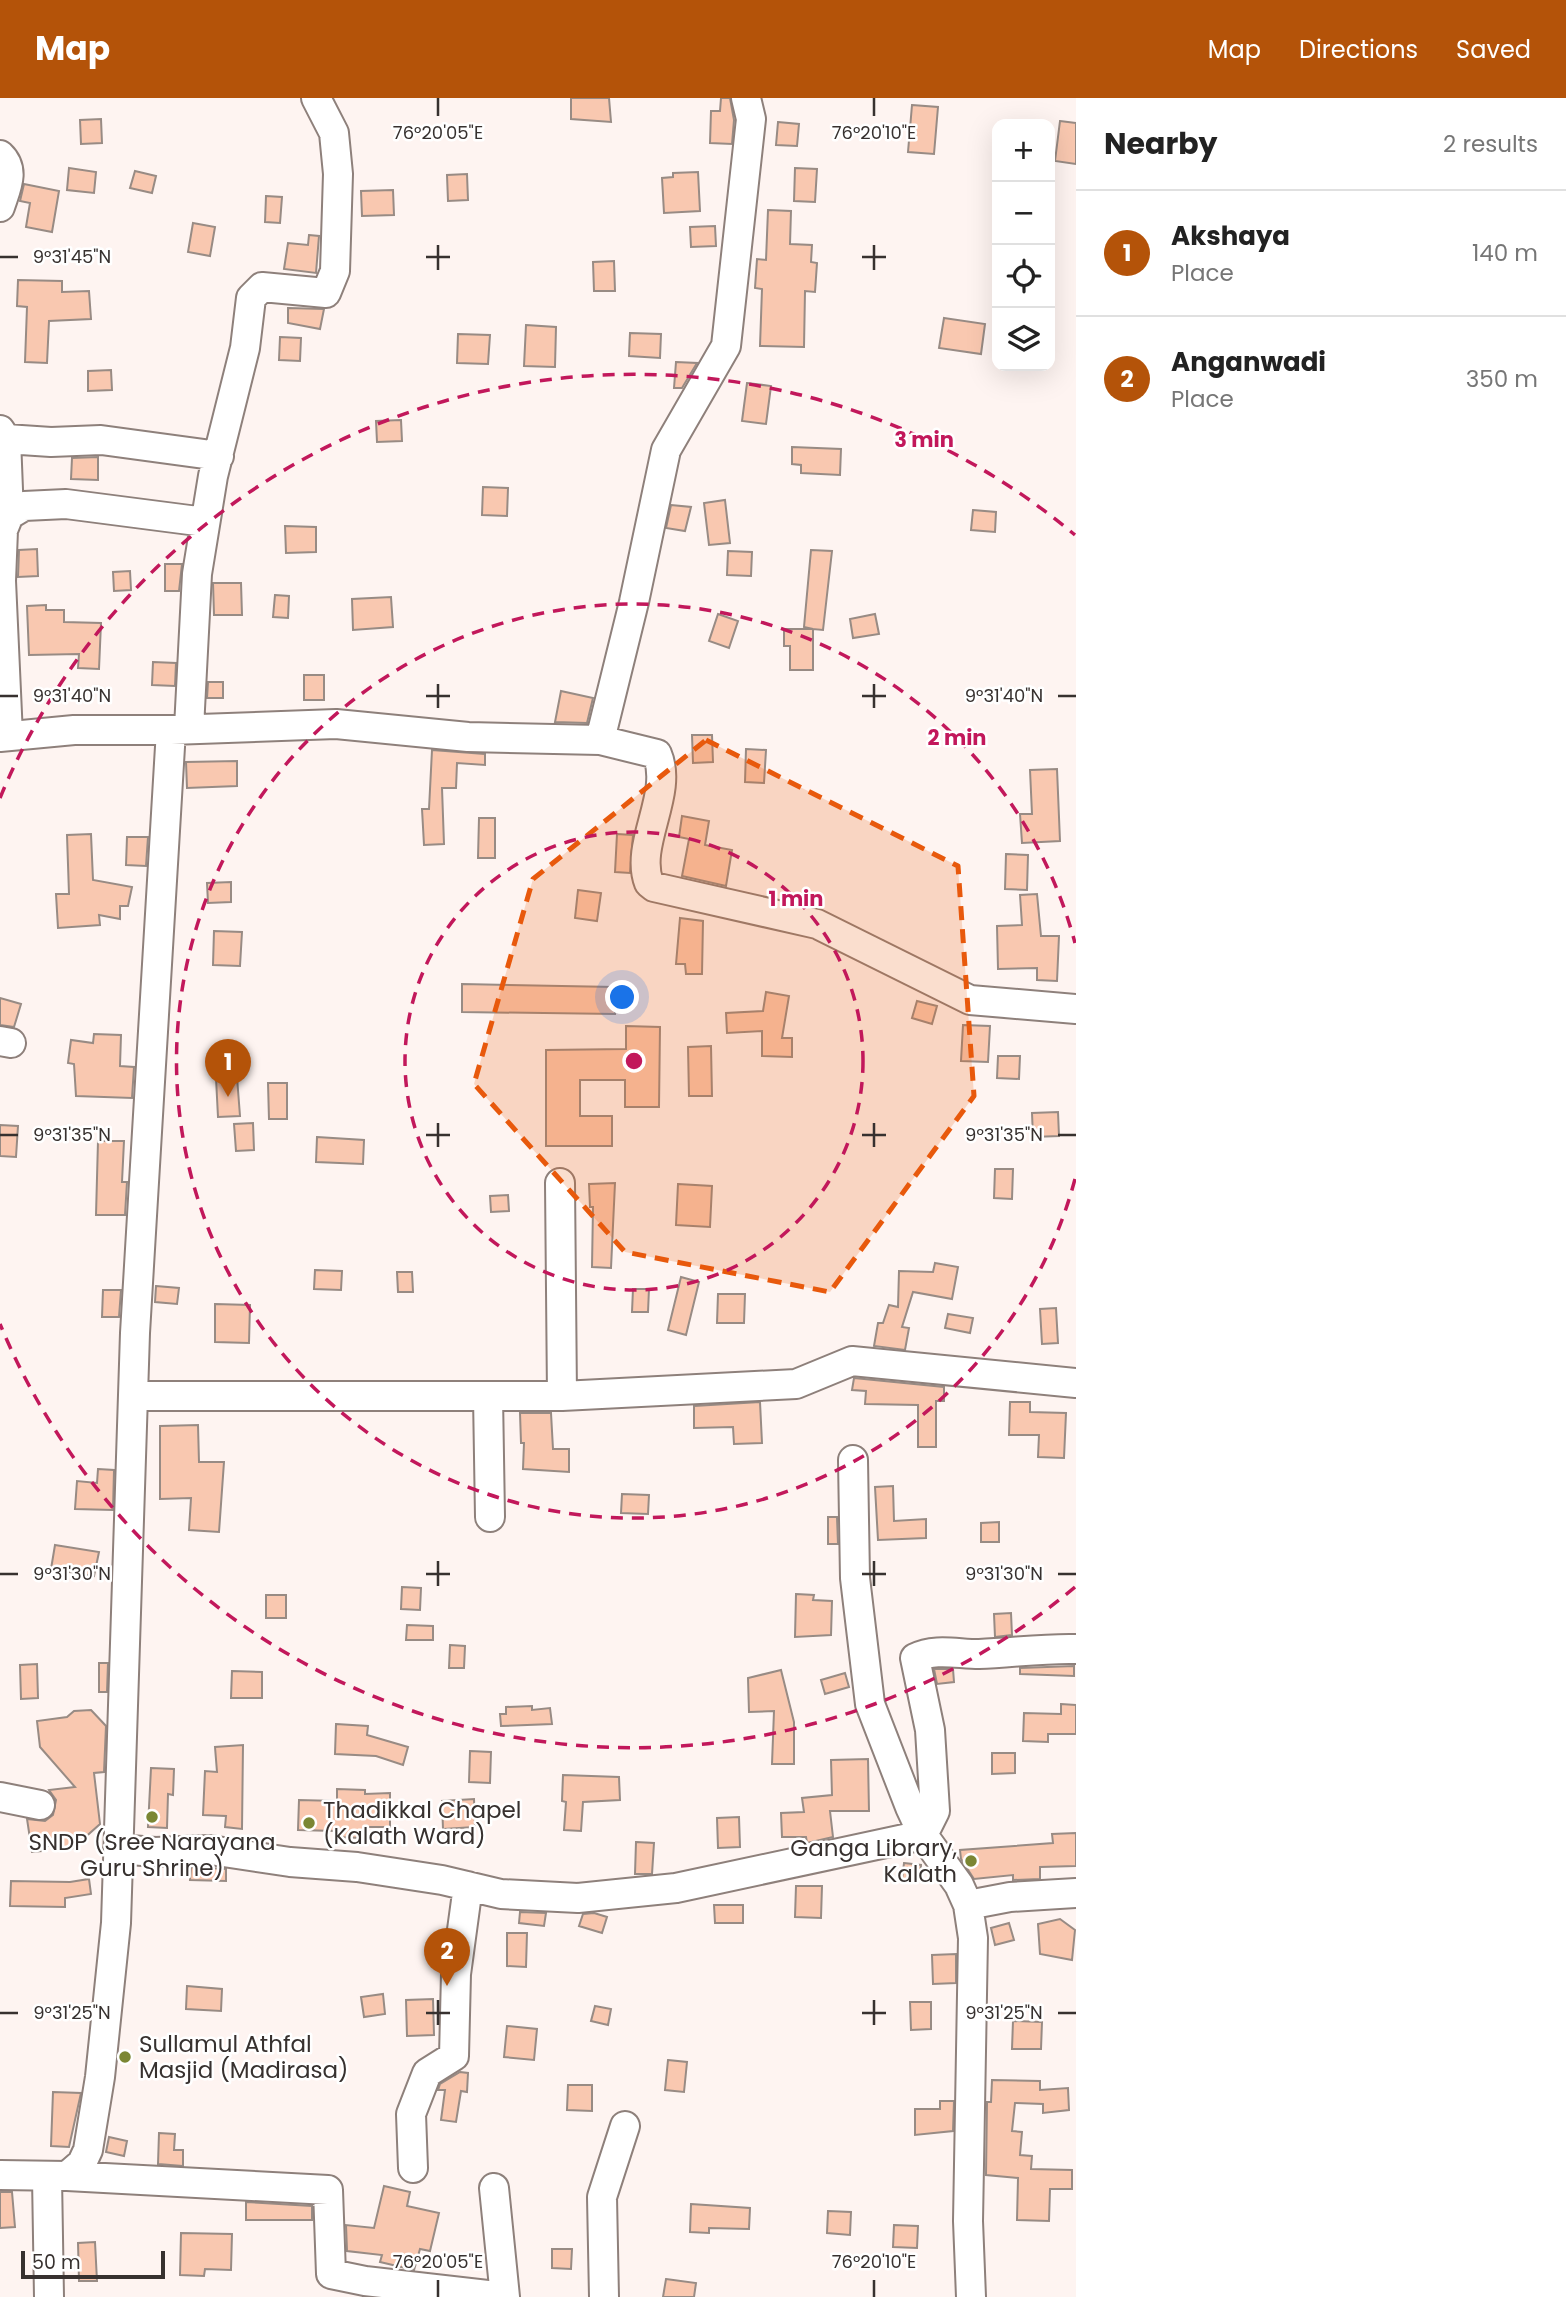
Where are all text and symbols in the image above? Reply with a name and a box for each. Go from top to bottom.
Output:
text: Map [35,25,110,72]
text: Map [1208,33,1261,66]
text: Directions [1299,33,1418,66]
text: Saved [1456,33,1531,66]
map controls [992,119,1055,371]
button: + [992,119,1055,182]
text: 76°20'05"E [393,120,483,145]
text: 76°20'10"E [832,120,916,145]
text: Nearby [1104,122,1218,165]
text: 2 results [1443,128,1538,160]
button: − [992,182,1055,245]
text: Akshaya [1171,218,1290,254]
text: 1 [1123,237,1131,269]
text: 140 m [1472,237,1538,269]
text: 9°31'45"N [33,244,111,269]
button: locate [992,245,1055,308]
text: Place [1171,257,1234,289]
button: layers [992,308,1055,371]
text: Anganwadi [1171,344,1326,380]
text: 2 [1120,363,1134,395]
text: 350 m [1466,363,1538,395]
text: Place [1171,383,1234,415]
text: 3 min [894,425,954,454]
text: 9°31'40"N [33,683,111,708]
text: 9°31'40"N [965,683,1043,708]
text: 2 min [927,723,987,752]
text: 1 min [769,884,823,913]
your location [605,980,639,1014]
pin: 1 [205,1039,251,1097]
centre of rings [622,1049,646,1073]
text: 9°31'35"N [33,1122,111,1147]
text: 9°31'35"N [965,1122,1043,1147]
text: 9°31'30"N [33,1561,111,1586]
text: 9°31'30"N [965,1561,1043,1586]
place label: Thadikkal Chapel (Kalath Ward) [323,1794,521,1852]
marker: SNDP (Sree Narayana Guru Shrine) [144,1809,160,1825]
marker: Thadikkal Chapel (Kalath Ward) [301,1815,317,1831]
place label: SNDP (Sree Narayana Guru Shrine) [28,1826,276,1884]
place label: Ganga Library, Kalath [790,1832,957,1890]
marker: Ganga Library, Kalath [963,1853,979,1869]
pin: 2 [424,1928,470,1986]
text: 9°31'25"N [33,2000,111,2025]
text: 9°31'25"N [965,2000,1043,2025]
place label: Sullamul Athfal Masjid (Madirasa) [139,2028,349,2086]
marker: Sullamul Athfal Masjid (Madirasa) [117,2049,133,2065]
scale bar [21,2248,164,2280]
text: 50 m [32,2249,81,2276]
text: 76°20'05"E [393,2249,483,2274]
text: 76°20'10"E [832,2249,916,2274]

